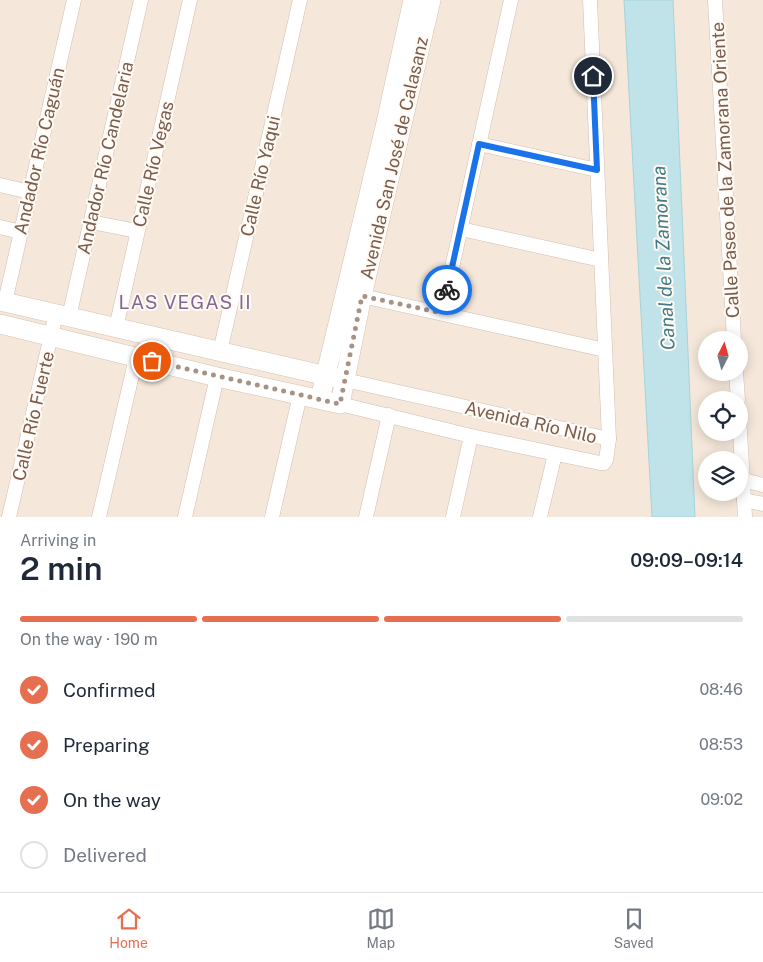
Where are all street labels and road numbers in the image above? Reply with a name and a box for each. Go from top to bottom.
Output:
street label: Calle Paseo de la Zamorana Oriente [707,21,743,319]
street label: Avenida San José de Calasanz [356,35,432,281]
street label: Andador Río Candelaria [73,59,137,257]
street label: Andador Río Caguán [10,65,68,237]
street label: Calle Río Vegas [128,99,178,229]
street label: Calle Río Yaqui [236,114,284,238]
street label: Calle Río Fuerte [8,349,58,483]
street label: Avenida Río Nilo [463,397,599,447]

